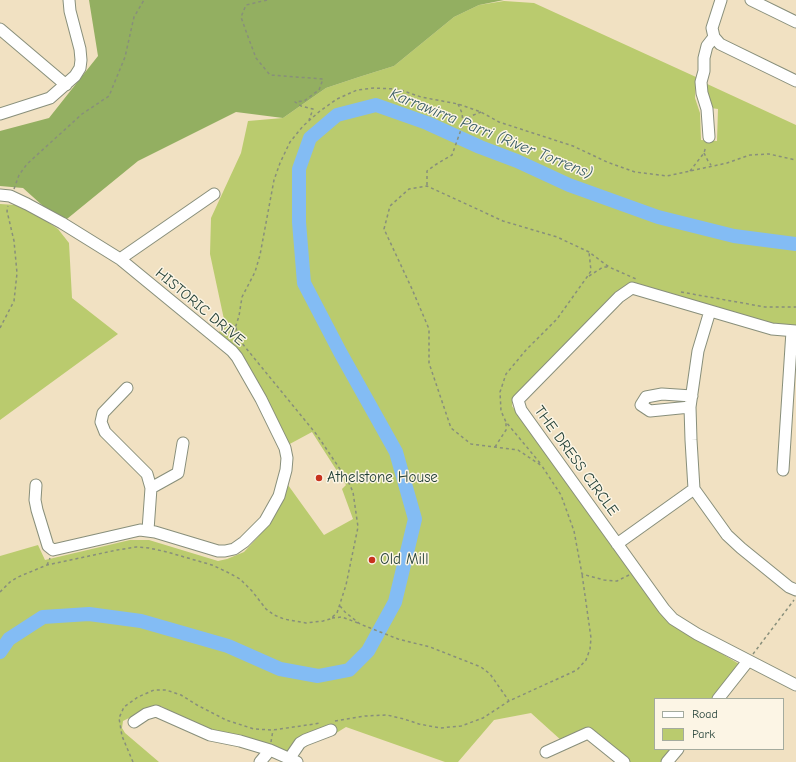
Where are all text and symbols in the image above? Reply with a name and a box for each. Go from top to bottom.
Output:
water label: Karrawirra Parri (River Torrens) [387,84,595,184]
street label: HISTORIC DRIVE [151,264,249,350]
street label: THE DRESS CIRCLE [530,403,622,519]
place label: Athelstone House [327,469,438,487]
marker: Athelstone House [314,473,324,483]
place label: Old Mill [380,551,428,569]
marker: Old Mill [367,555,377,565]
legend [654,698,784,750]
text: Road [692,707,718,721]
text: Park [692,727,715,741]

